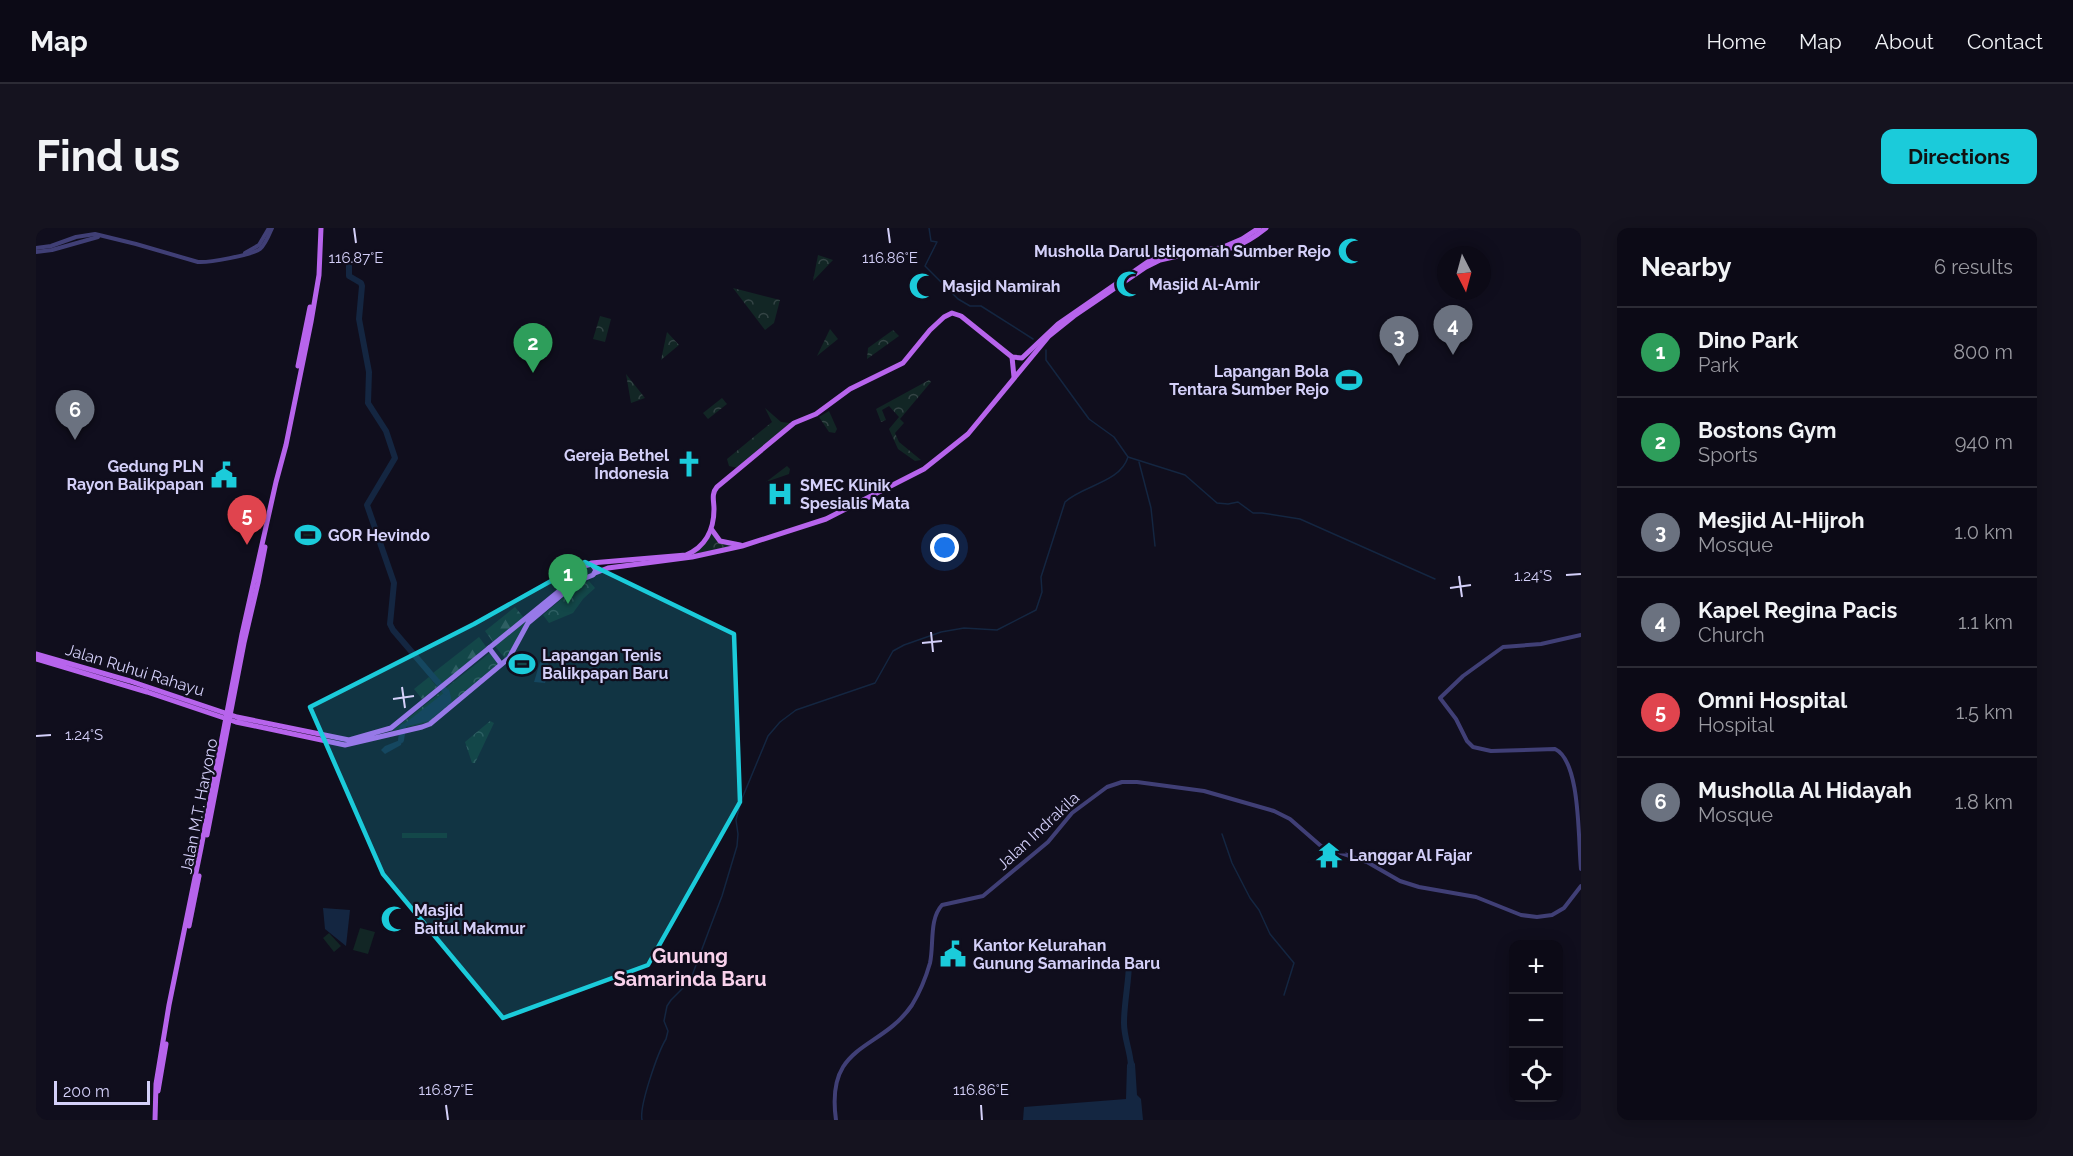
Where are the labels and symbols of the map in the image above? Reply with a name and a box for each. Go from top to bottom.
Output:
mosque icon: Musholla Darul Istiqomah Sumber Rejo [1336,236,1366,266]
place label: Musholla Darul Istiqomah Sumber Rejo [1034,242,1331,261]
north arrow [1437,246,1491,300]
text: 116.87°E [329,249,383,267]
text: 116.86°E [862,249,918,267]
mosque icon: Masjid Al-Amir [1114,269,1144,299]
mosque icon: Masjid Namirah [907,271,937,301]
place label: Masjid Al-Amir [1149,275,1260,294]
place label: Masjid Namirah [942,277,1061,296]
pin: 4 [1434,306,1472,355]
pin: 3 [1380,316,1418,366]
pin: 2 [514,324,552,373]
place label: Lapangan Bola Tentara Sumber Rejo [1169,362,1329,399]
sports icon: Lapangan Bola Tentara Sumber Rejo [1334,365,1364,395]
pin: 6 [56,390,94,440]
place label: Gereja Bethel Indonesia [564,446,670,483]
church icon: Gereja Bethel Indonesia [674,449,704,479]
place label: Gedung PLN Rayon Balikpapan [66,457,204,494]
public building icon: Gedung PLN Rayon Balikpapan [209,460,239,490]
place label: SMEC Klinik Spesialis Mata [800,476,910,513]
hospital icon: SMEC Klinik Spesialis Mata [765,479,795,509]
pin: 5 [228,496,266,545]
sports icon: GOR Hevindo [293,520,323,550]
place label: GOR Hevindo [328,526,430,545]
your location [930,533,959,562]
pin: 1 [548,554,588,604]
text: 1.24°S [1514,567,1552,585]
street label: Jalan Ruhui Rahayu [63,640,207,700]
place label: Lapangan Tenis Balikpapan Baru [542,646,669,683]
sports icon: Lapangan Tenis Balikpapan Baru [507,649,537,679]
text: 1.24°S [65,726,103,744]
street label: Jalan M.T. Haryono [177,737,221,875]
street label: Jalan Indrakila [993,788,1083,874]
temple icon: Langgar Al Fajar [1314,840,1344,870]
place label: Langgar Al Fajar [1349,846,1472,865]
place label: Masjid Baitul Makmur [414,901,526,938]
mosque icon: Masjid Baitul Makmur [379,904,409,934]
place label: Kantor Kelurahan Gunung Samarinda Baru [973,936,1160,973]
public building icon: Kantor Kelurahan Gunung Samarinda Baru [938,939,968,969]
district label: Gunung Samarinda Baru [613,944,767,991]
scale bar [54,1078,150,1106]
text: 116.87°E [419,1081,473,1099]
text: 116.86°E [953,1081,1009,1099]

